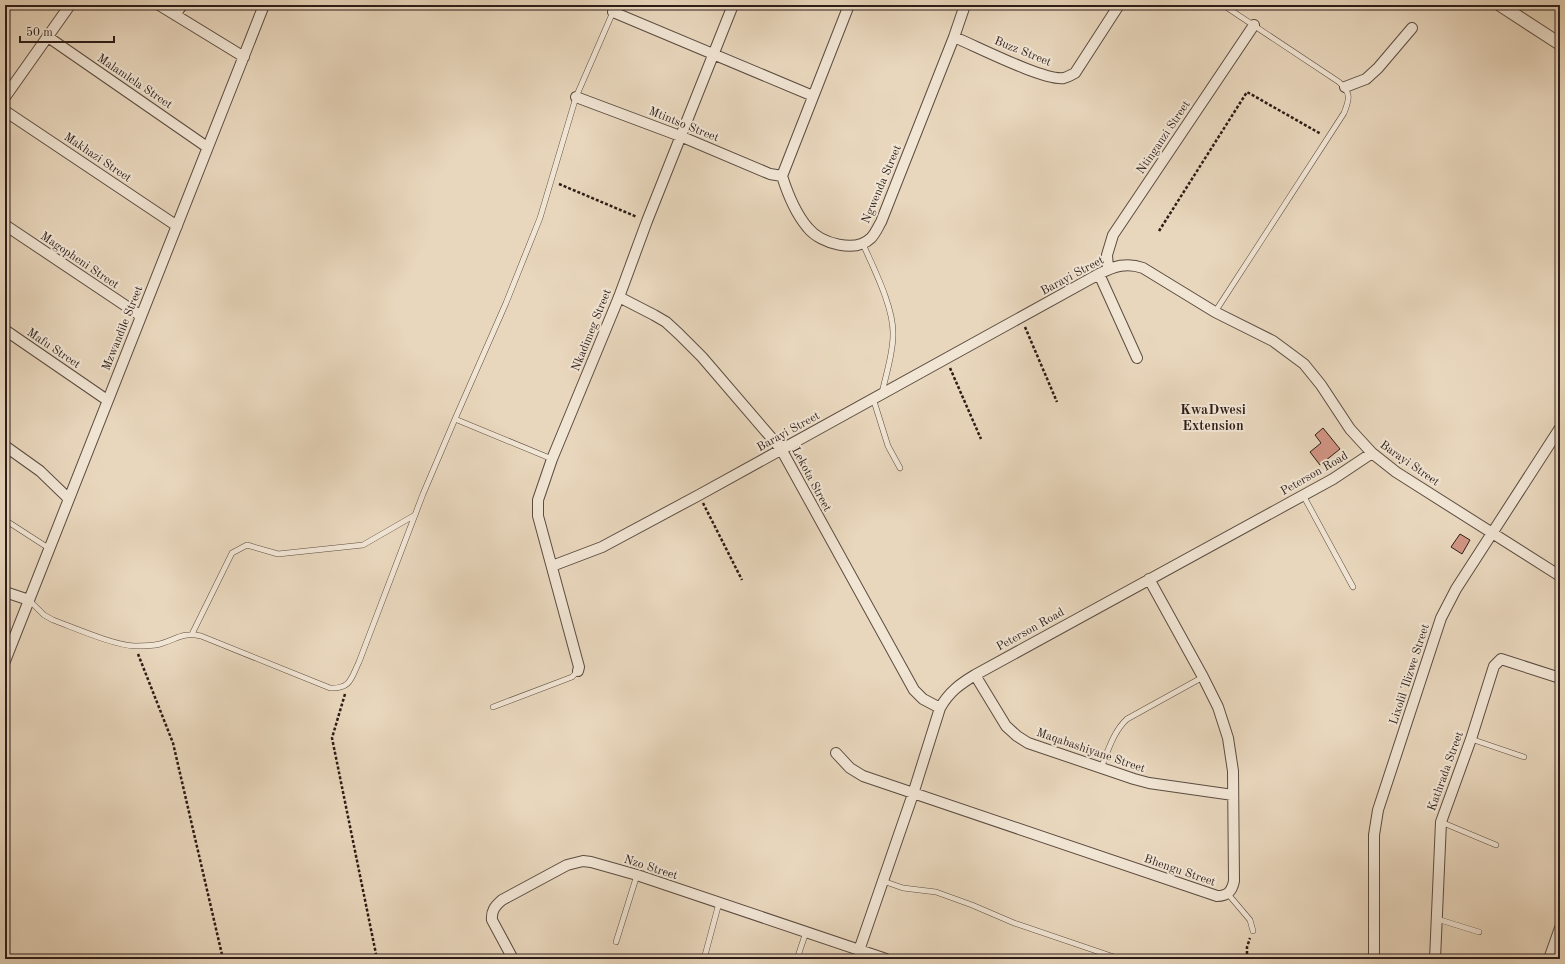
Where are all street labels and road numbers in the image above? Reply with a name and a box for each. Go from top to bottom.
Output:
street label: Buzz Street [992,35,1053,69]
street label: Malamlela Street [95,52,174,111]
street label: Ntinganzi Street [1135,99,1193,176]
street label: Mtintso Street [647,105,720,144]
street label: Makhazi Street [62,131,133,185]
street label: Ngwenda Street [860,143,904,225]
street label: Magopheni Street [38,230,121,291]
street label: Barayi Street [1039,254,1106,298]
street label: Mzwandile Street [100,284,145,372]
street label: Nkadimeg Street [570,288,614,373]
street label: Mafu Street [25,327,82,371]
street label: Barayi Street [755,410,822,454]
street label: Barayi Street [1377,439,1441,489]
street label: Lekota Street [789,445,833,514]
street label: Peterson Road [1279,450,1350,498]
street label: Peterson Road [995,606,1066,653]
street label: Lixolil 'Ilizwe Street [1388,622,1432,726]
street label: Maqabashiyane Street [1035,727,1147,775]
street label: Kathrada Street [1426,730,1466,813]
street label: Bhengu Street [1142,853,1217,889]
street label: Nzo Street [622,854,679,882]

